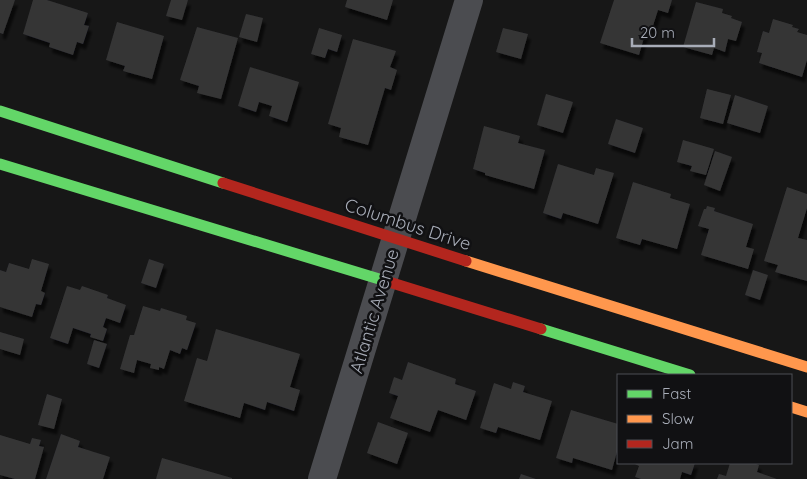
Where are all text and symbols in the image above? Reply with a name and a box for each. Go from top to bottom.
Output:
scale bar [632,15,714,47]
text: 20 m [640,23,675,42]
street label: Columbus Drive [342,193,474,255]
street label: Atlantic Avenue [344,246,404,376]
legend [617,374,792,464]
text: Fast [662,384,691,403]
text: Slow [662,409,694,428]
text: Jam [662,434,693,453]

